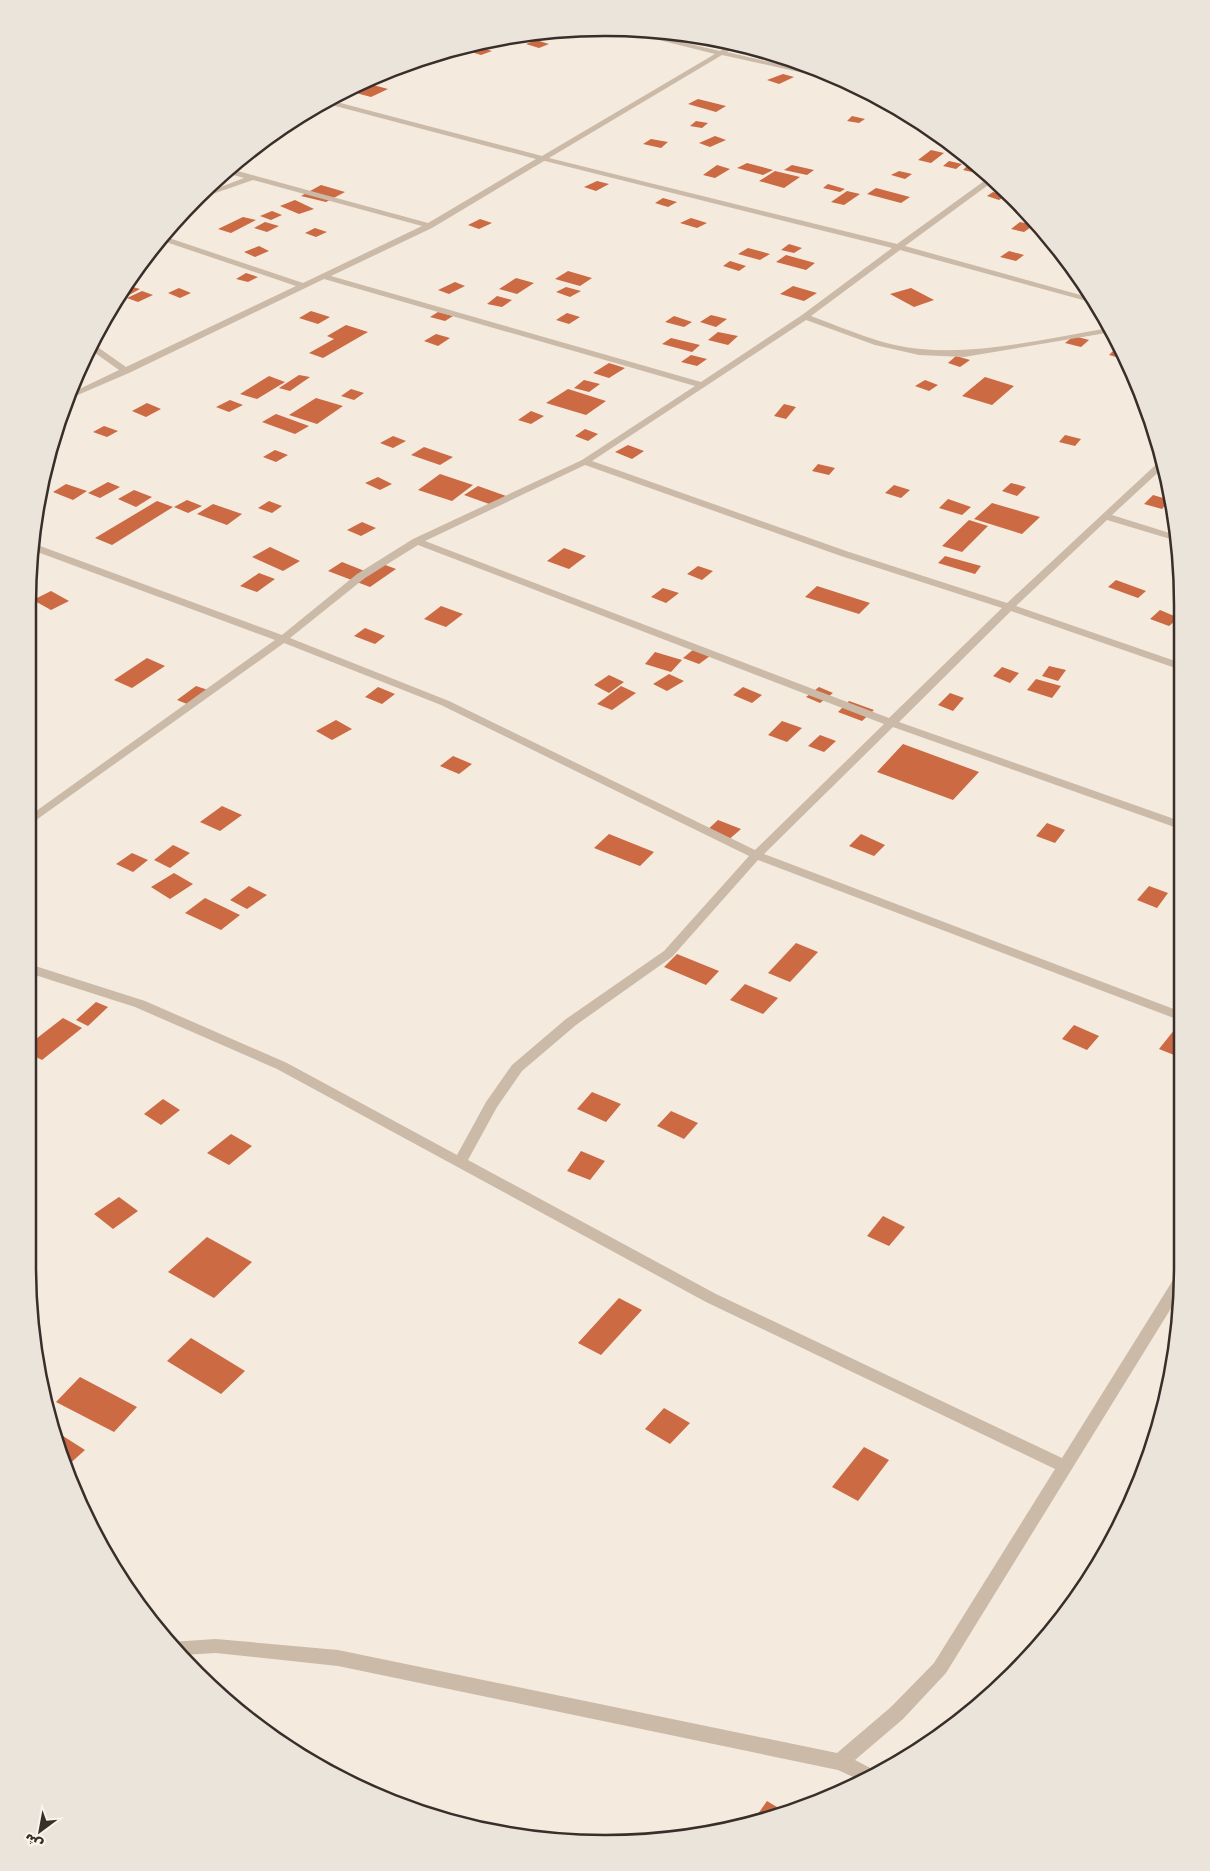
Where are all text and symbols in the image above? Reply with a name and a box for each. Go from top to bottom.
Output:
north arrow [15,1806,65,1856]
text: ش [21,1830,46,1854]

